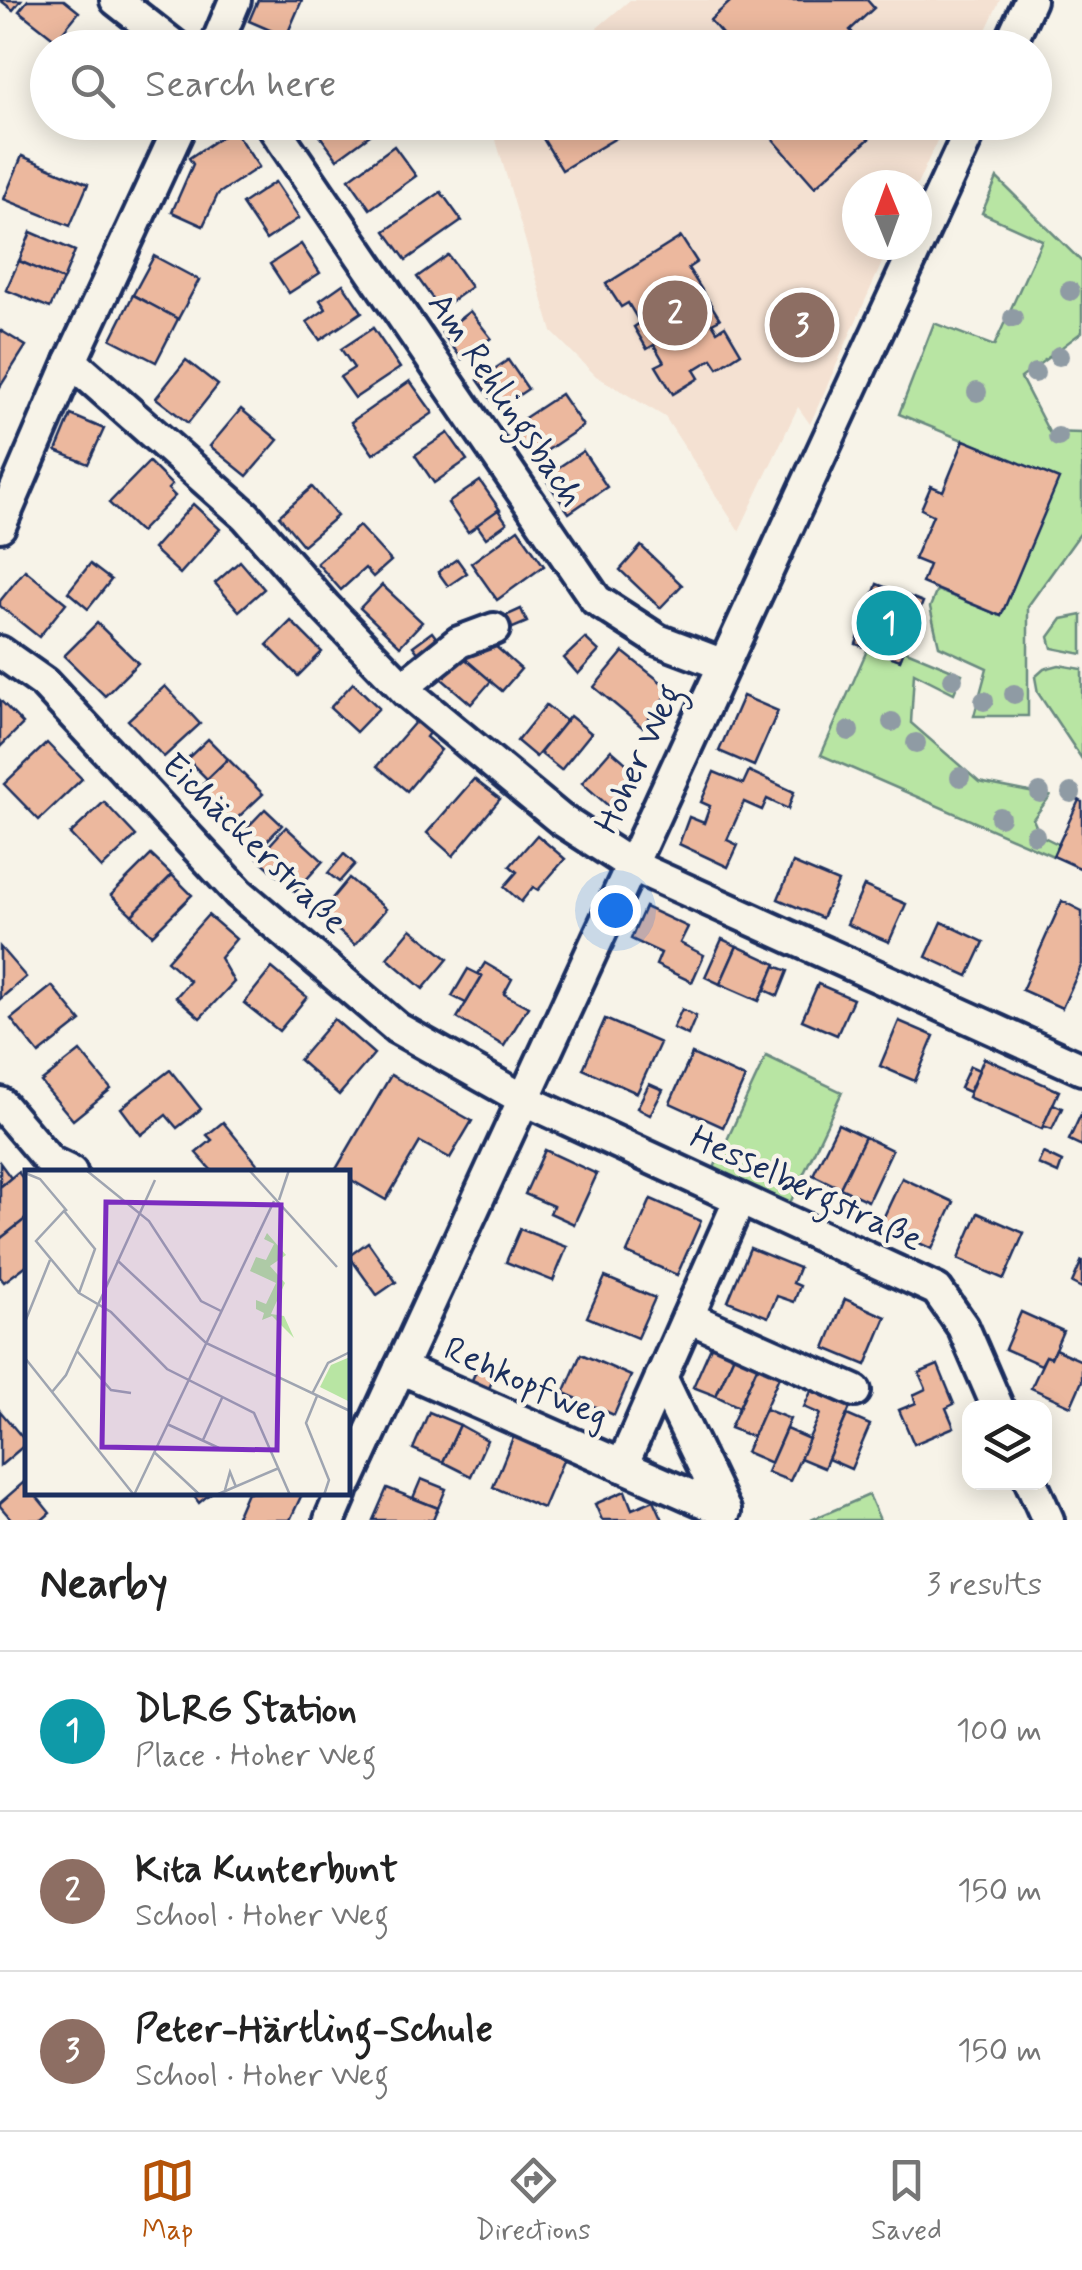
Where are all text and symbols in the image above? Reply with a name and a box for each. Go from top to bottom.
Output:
search box [30,30,1052,140]
icon: search [65,58,120,113]
text: Search here [145,61,336,110]
north arrow [842,170,932,260]
pin: 2 [642,276,708,350]
street label: Am Rehlingsbach [413,284,594,518]
pin: 3 [770,288,834,362]
pin: 1 [856,586,922,660]
street label: Hoher Weg [584,677,697,843]
street label: Eichäckerstraße [151,743,357,945]
your location [590,885,641,936]
street label: Hesselbergstraße [681,1115,930,1267]
inset map [25,1170,350,1495]
street label: Rehkopfweg [436,1326,616,1440]
map controls [962,1400,1052,1490]
button: layers [962,1400,1052,1490]
text: Nearby [40,1558,168,1613]
text: 3 results [926,1564,1042,1606]
text: DLRG Station [135,1686,357,1735]
text: 1 [65,1710,80,1752]
text: 100 m [956,1710,1042,1752]
text: Place · Hoher Weg [135,1735,376,1777]
text: Kita Kunterbunt [135,1846,398,1895]
text: 2 [65,1870,80,1912]
text: 150 m [957,1870,1042,1912]
text: School · Hoher Weg [135,1895,389,1937]
text: Peter-Härtling-Schule [135,2006,493,2055]
text: 3 [65,2030,80,2072]
text: 150 m [957,2030,1042,2072]
text: School · Hoher Weg [135,2055,389,2097]
tab: Map [140,2153,195,2250]
tab: Directions [476,2153,591,2250]
tab: Saved [871,2153,942,2250]

